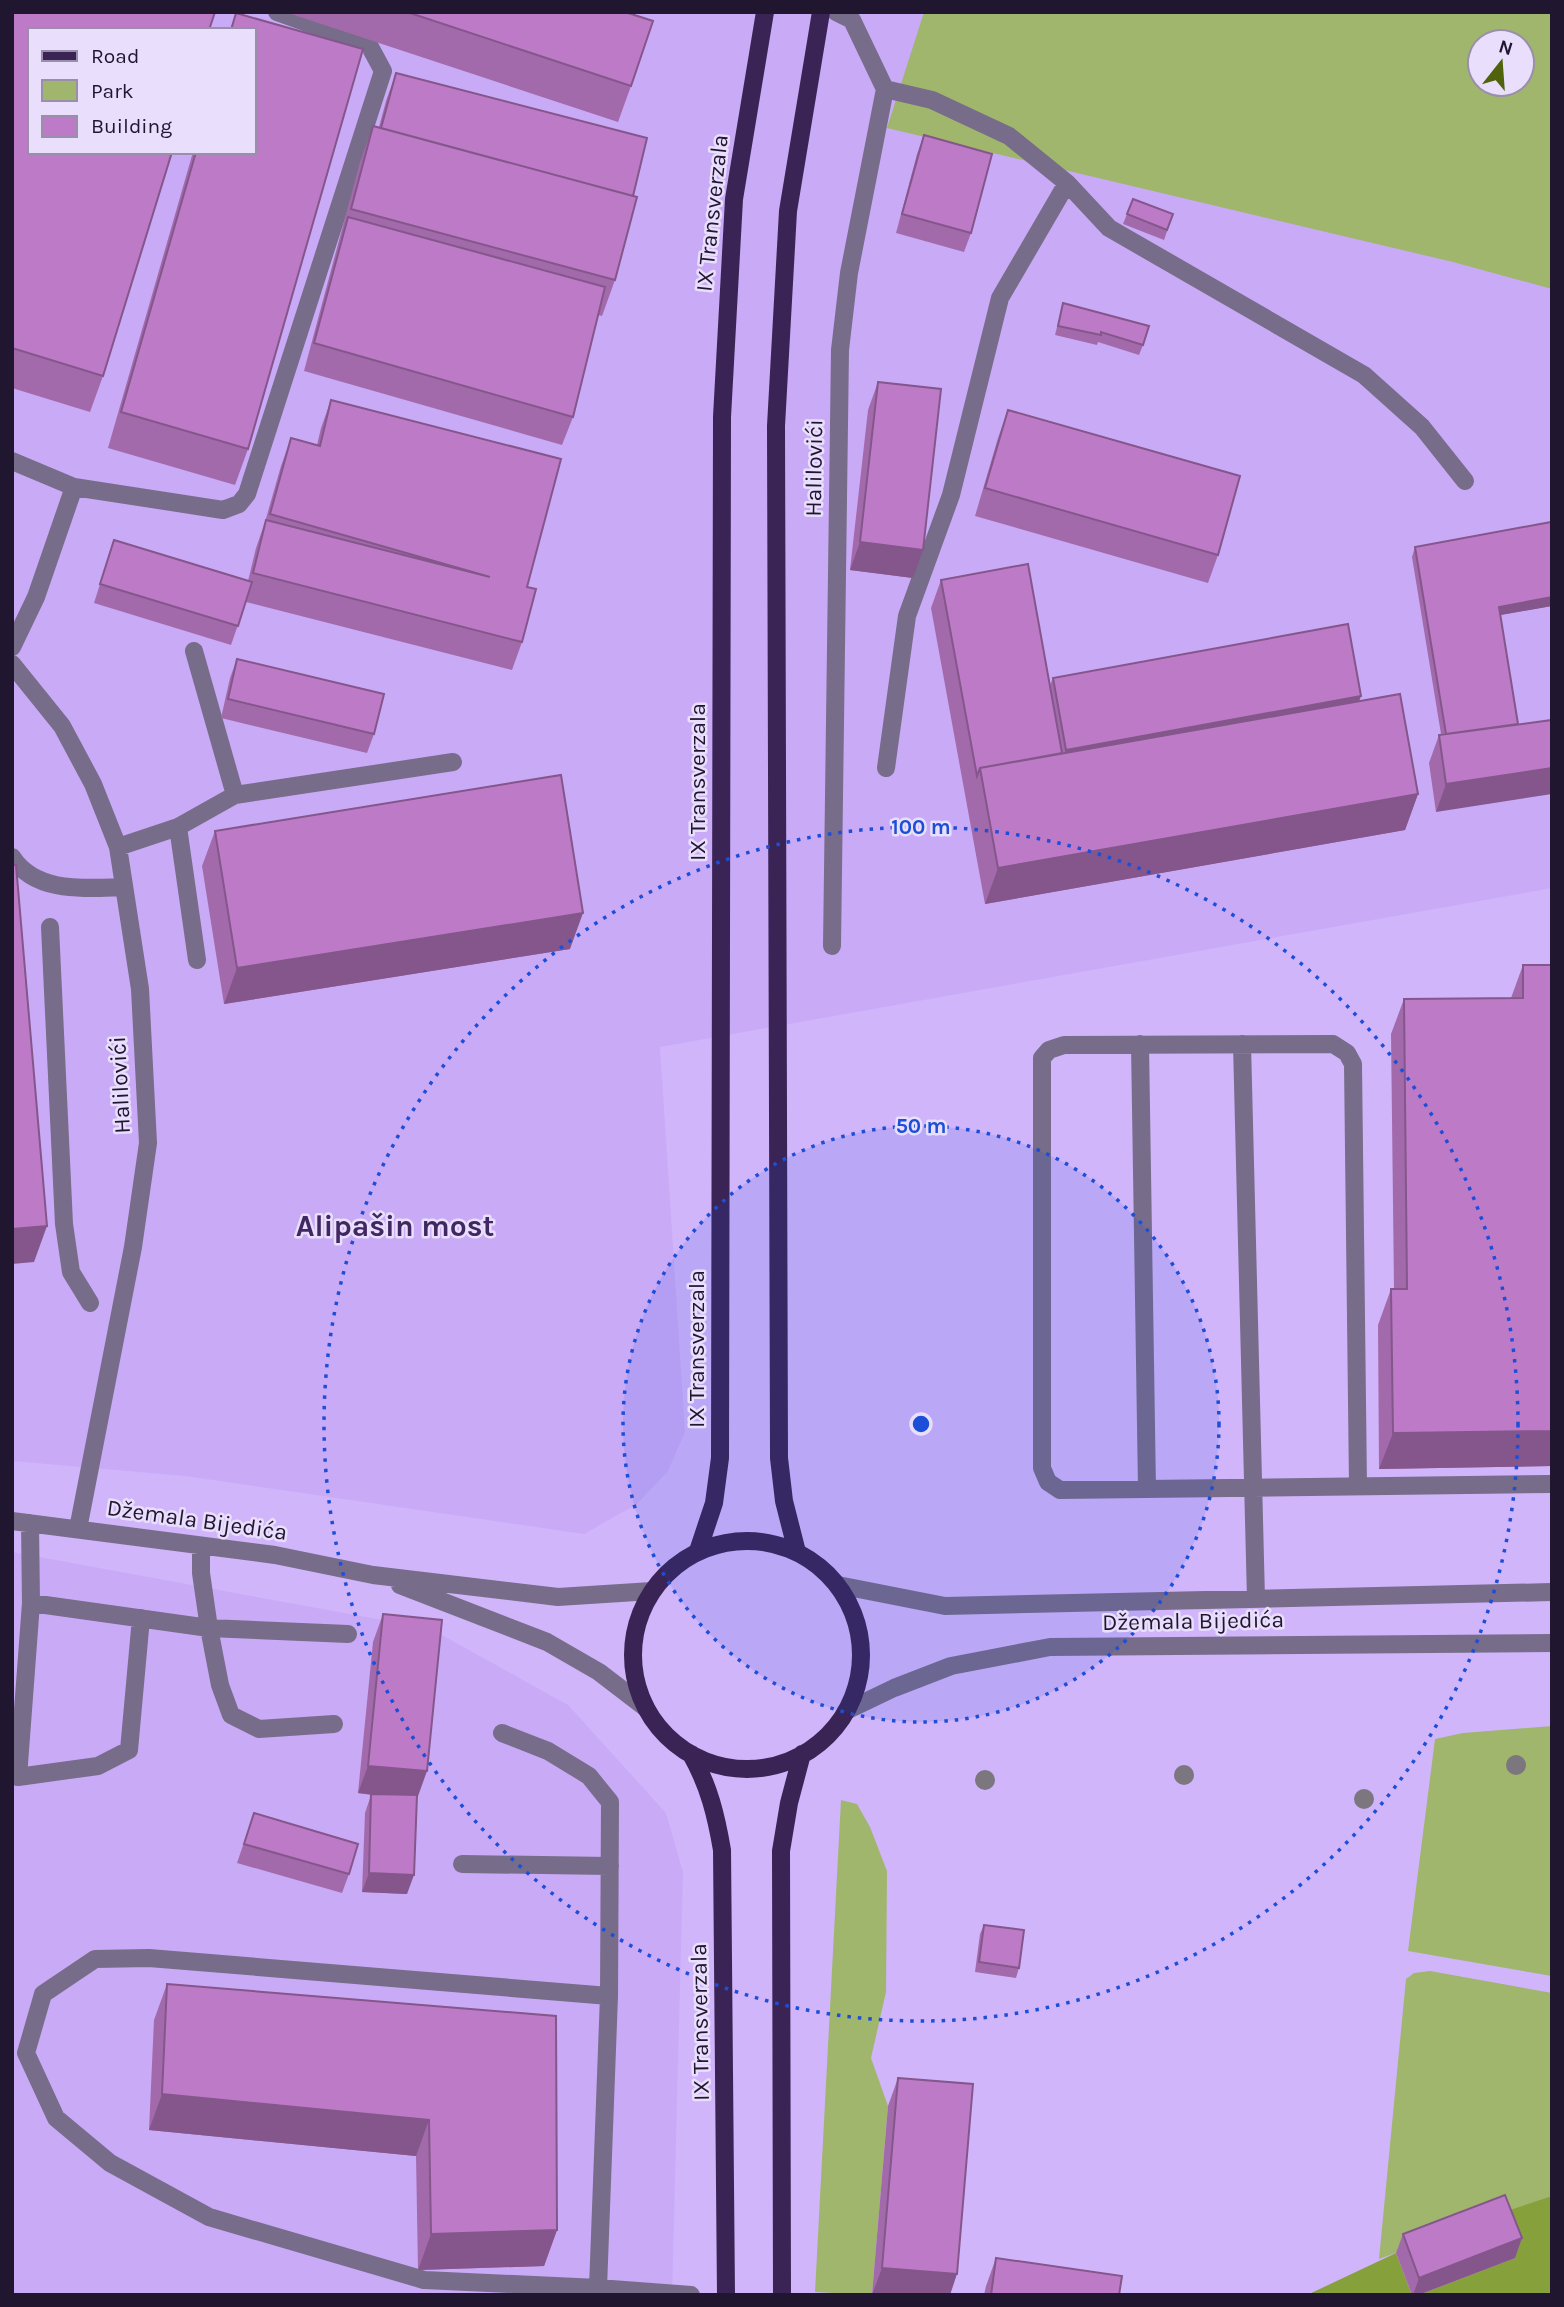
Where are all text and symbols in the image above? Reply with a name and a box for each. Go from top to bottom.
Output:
legend [28,28,256,154]
north arrow [1466,28,1536,98]
text: N [1496,35,1515,60]
text: Road [91,44,139,68]
text: Park [91,79,134,103]
text: Building [91,114,172,138]
street label: IX Transverzala [690,133,734,293]
street label: Halilovići [800,419,828,517]
street label: IX Transverzala [684,703,711,861]
text: 100 m [891,815,951,839]
street label: Halilovići [104,1036,136,1134]
text: 50 m [896,1114,946,1138]
district label: Alipašin most [296,1208,494,1244]
street label: IX Transverzala [683,1270,710,1428]
centre of rings [909,1412,933,1436]
street label: Džemala Bijedića [105,1494,289,1546]
street label: Džemala Bijedića [1102,1606,1284,1636]
street label: IX Transverzala [685,1943,715,2101]

